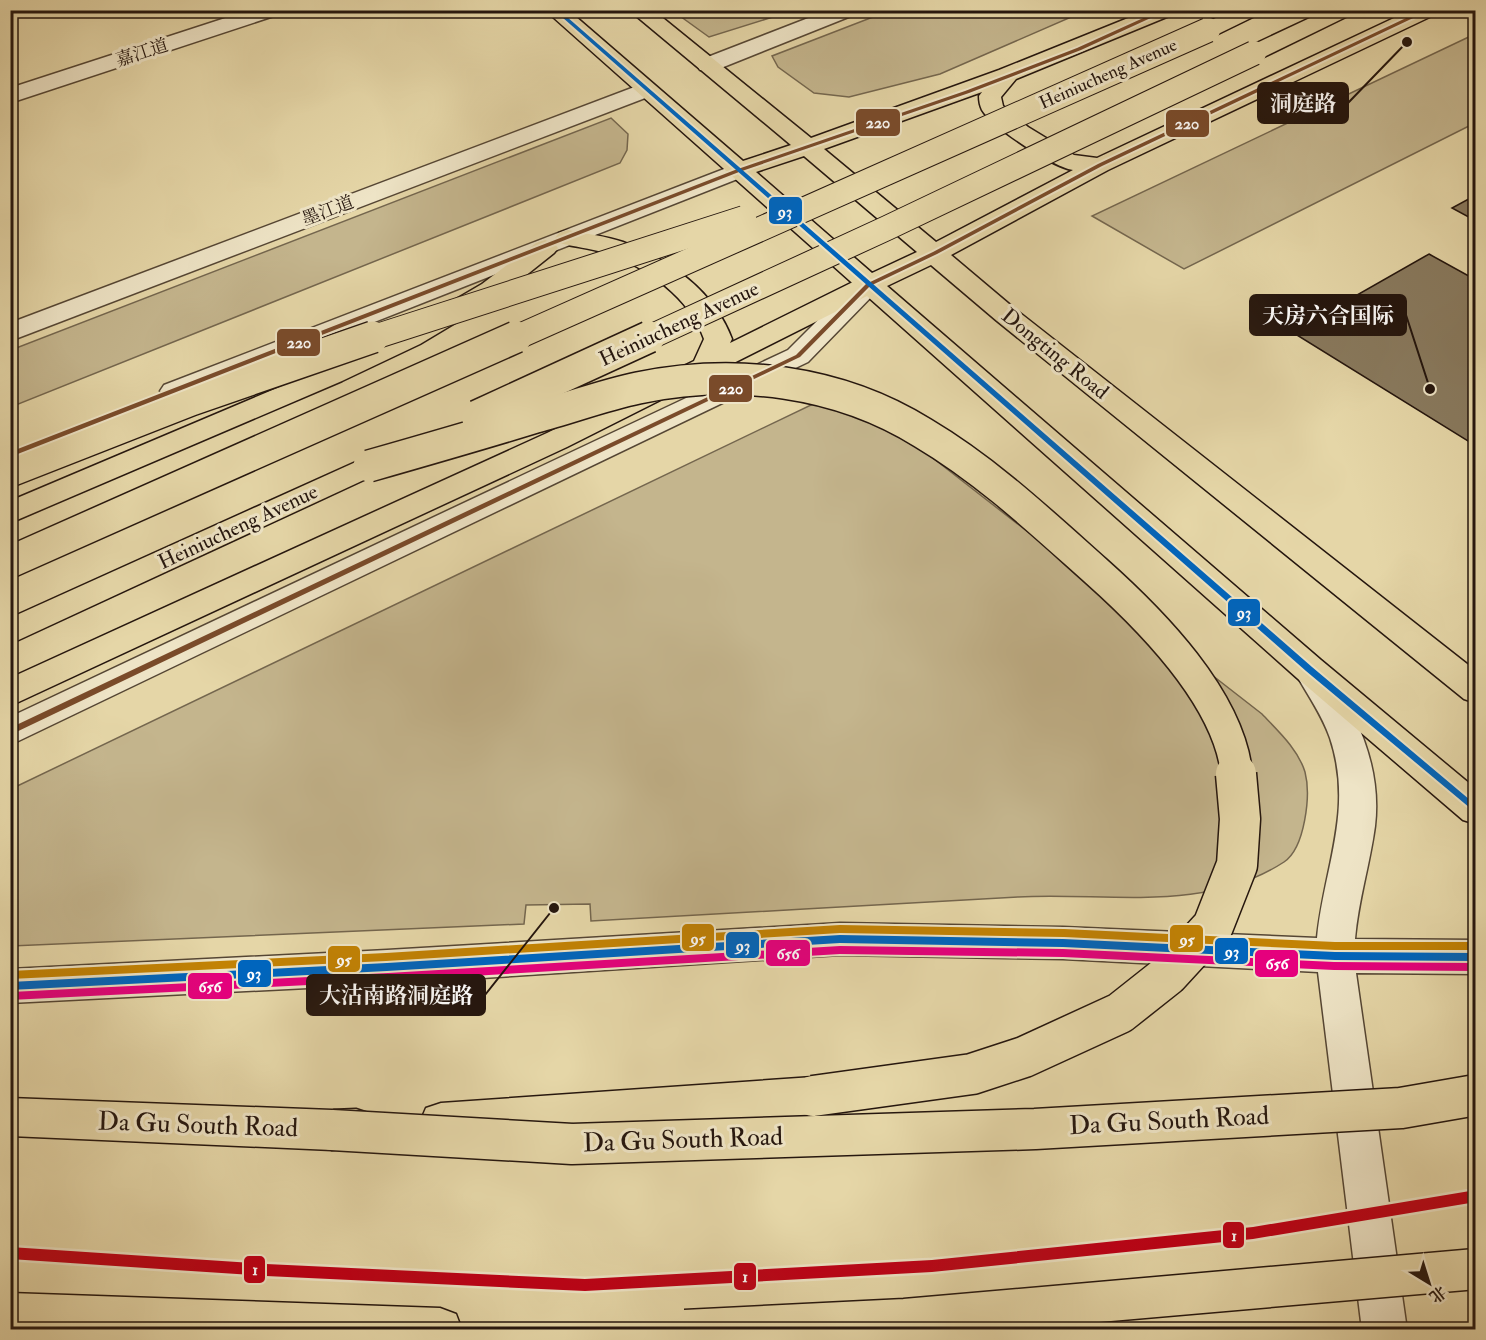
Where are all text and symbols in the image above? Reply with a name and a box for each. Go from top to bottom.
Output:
street label: Heiniucheng Avenue [1036,33,1181,115]
street label: 嘉江道 [113,34,171,72]
callout: 洞庭路 [1258,83,1348,123]
text: 洞庭路 [1270,90,1336,118]
line badge: 220 [855,108,901,137]
line badge: 220 [1165,109,1210,138]
text: 220 [866,113,890,133]
text: 220 [1175,114,1199,134]
street label: 墨江道 [299,191,357,231]
line badge: 93 [768,196,803,225]
text: 93 [776,202,792,222]
street label: Heiniucheng Avenue [595,275,763,373]
callout: 天房六合国际 [1250,295,1406,335]
text: 天房六合国际 [1262,302,1394,330]
street label: Dongting Road [996,303,1115,406]
line badge: 220 [276,328,321,357]
text: 220 [287,333,311,353]
line badge: 220 [708,374,753,403]
text: 220 [719,379,743,399]
street label: Heiniucheng Avenue [154,478,322,576]
line badge: 93 [1227,598,1261,627]
text: 93 [1235,603,1251,623]
line badge: 95 [681,923,715,952]
line badge: 95 [1169,924,1204,953]
text: 95 [688,929,707,949]
text: 95 [1177,930,1196,950]
line badge: 93 [725,931,760,959]
text: 93 [734,936,750,956]
line badge: 93 [1214,937,1249,965]
line badge: 656 [765,939,811,967]
text: 93 [1223,942,1239,962]
text: 656 [776,944,801,964]
line badge: 95 [327,945,361,973]
line badge: 656 [1254,949,1299,978]
text: 95 [334,950,353,970]
text: 656 [1265,954,1290,974]
line badge: 93 [237,959,272,988]
text: 93 [245,964,261,984]
line badge: 656 [187,972,233,1000]
callout: 大沽南路洞庭路 [307,975,485,1015]
text: 656 [198,977,223,997]
text: 大沽南路洞庭路 [319,982,473,1010]
street label: Da Gu South Road [1068,1100,1270,1142]
street label: Da Gu South Road [97,1106,299,1144]
street label: Da Gu South Road [582,1121,784,1159]
line badge: 1 [1222,1221,1245,1249]
text: 1 [1231,1226,1237,1246]
north arrow [1399,1253,1459,1313]
line badge: 1 [243,1255,266,1284]
text: 1 [252,1260,258,1280]
line badge: 1 [733,1262,757,1291]
text: 1 [742,1267,748,1287]
text: 北 [1425,1281,1450,1307]

